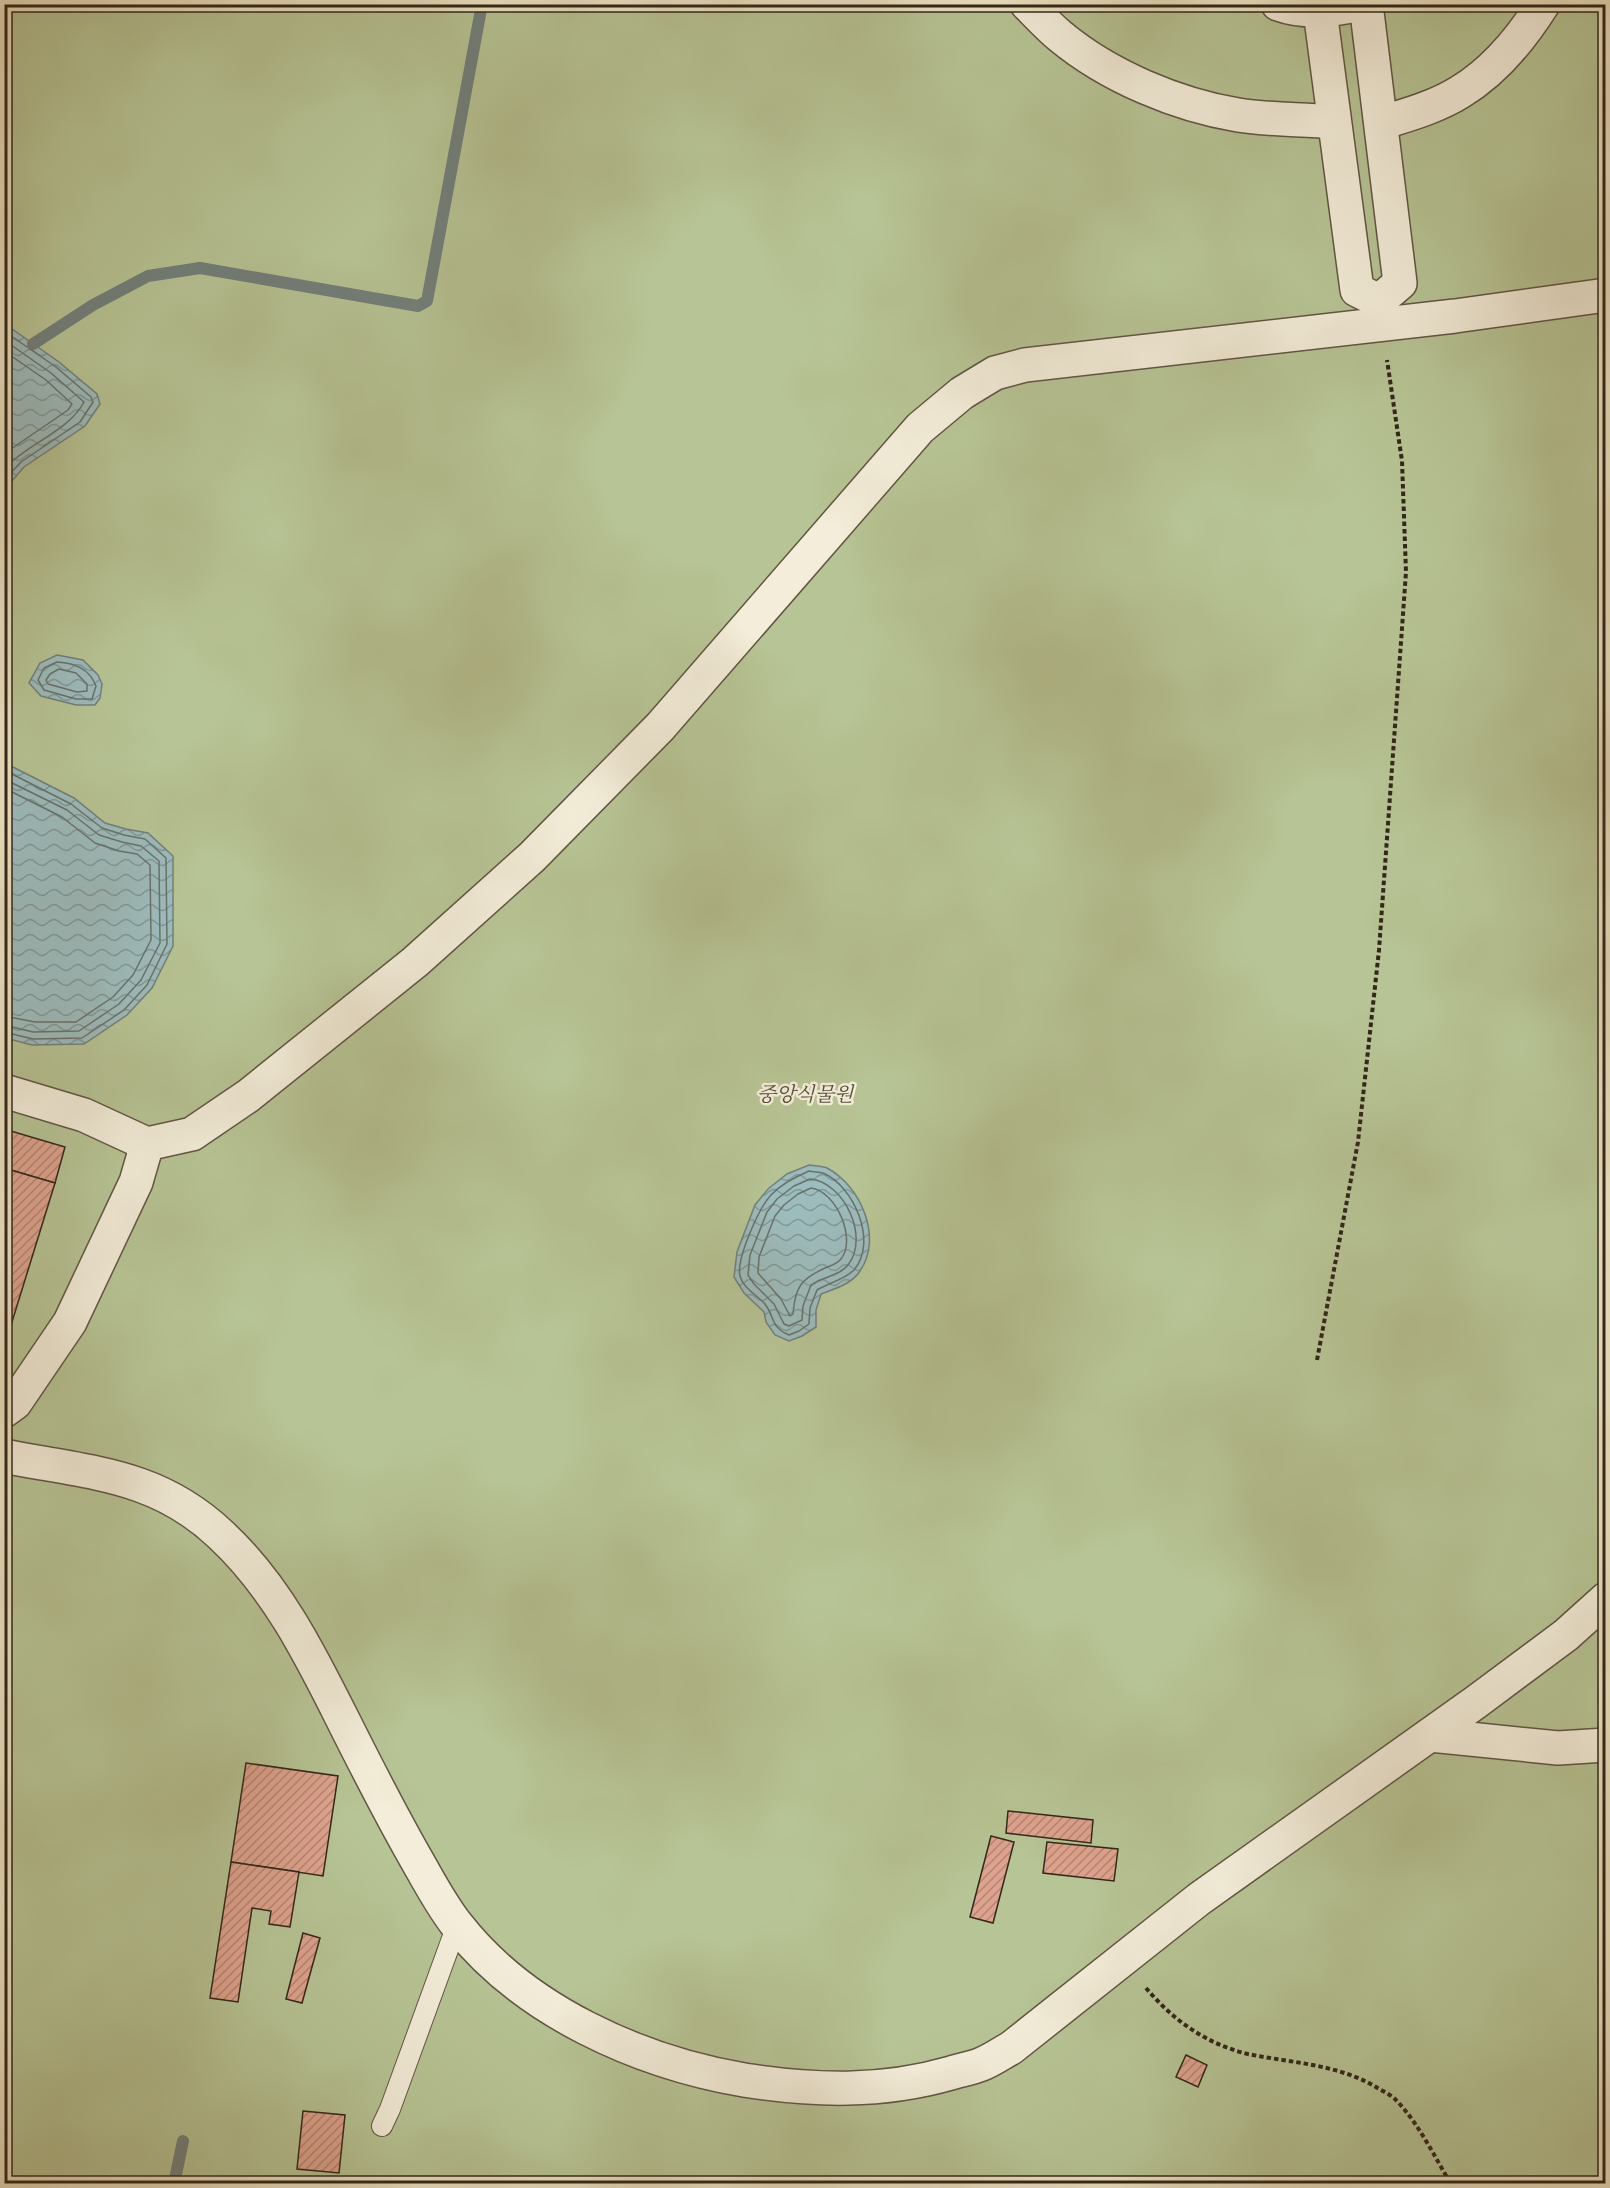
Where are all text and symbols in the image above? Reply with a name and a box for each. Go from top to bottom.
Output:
park label: 중앙식물원 [757,1083,855,1106]

